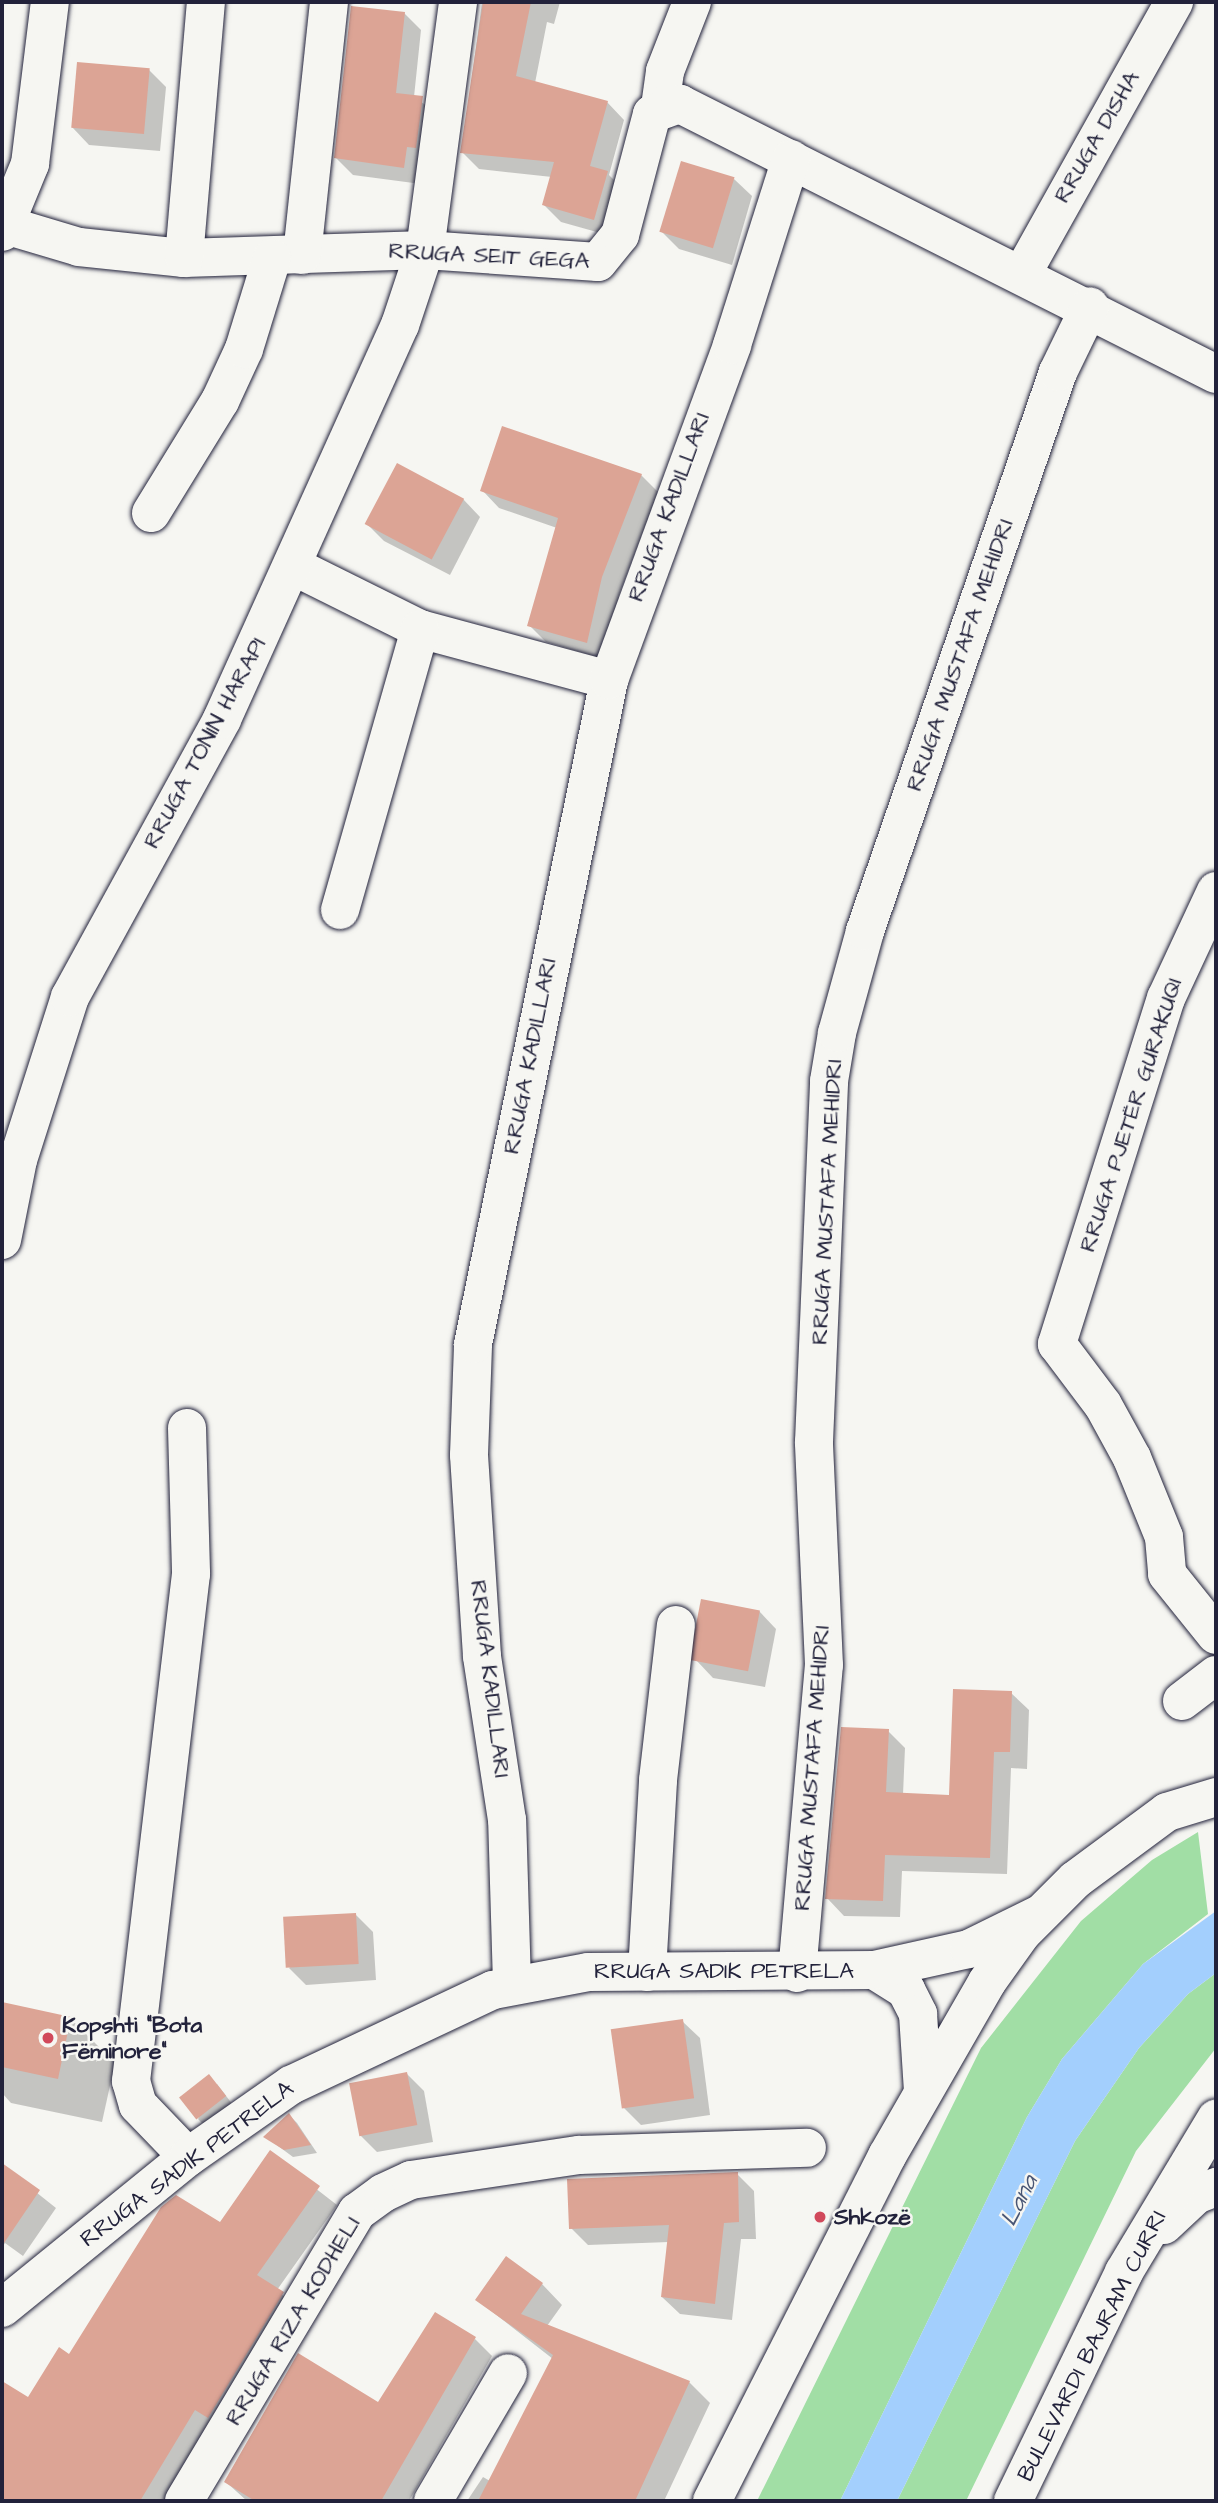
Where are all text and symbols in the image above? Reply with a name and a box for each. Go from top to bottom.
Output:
street label: RRUGA DISHA [1048,66,1146,208]
street label: RRUGA SEIT GEGA [388,237,590,275]
street label: RRUGA KADILLARI [622,409,716,605]
street label: RRUGA MUSTAFA MEHIDRI [900,515,1020,795]
street label: RRUGA TONIN HARAPI [138,633,272,853]
street label: RRUGA KADILLARI [497,956,563,1156]
street label: RRUGA PJETËR GURAKUQI [1074,975,1188,1255]
street label: RRUGA MUSTAFA MEHIDRI [806,1058,848,1346]
street label: RRUGA KADILLARI [464,1579,516,1779]
street label: RRUGA MUSTAFA MEHIDRI [788,1624,836,1912]
street label: RRUGA SADIK PETRELA [594,1957,854,1985]
place label: Kopshti "Bota Fëminore" [62,2011,202,2065]
marker: Kopshti "Bota Fëminore" [40,2030,56,2046]
street label: RRUGA SADIK PETRELA [75,2075,299,2253]
water label: Lana [995,2171,1045,2231]
place label: Shkozë [834,2203,911,2231]
street label: BULEVARDI BAJRAM CURRI [1012,2206,1172,2486]
marker: Shkozë [812,2209,828,2225]
street label: RRUGA RIZA KODHELI [220,2212,366,2430]

